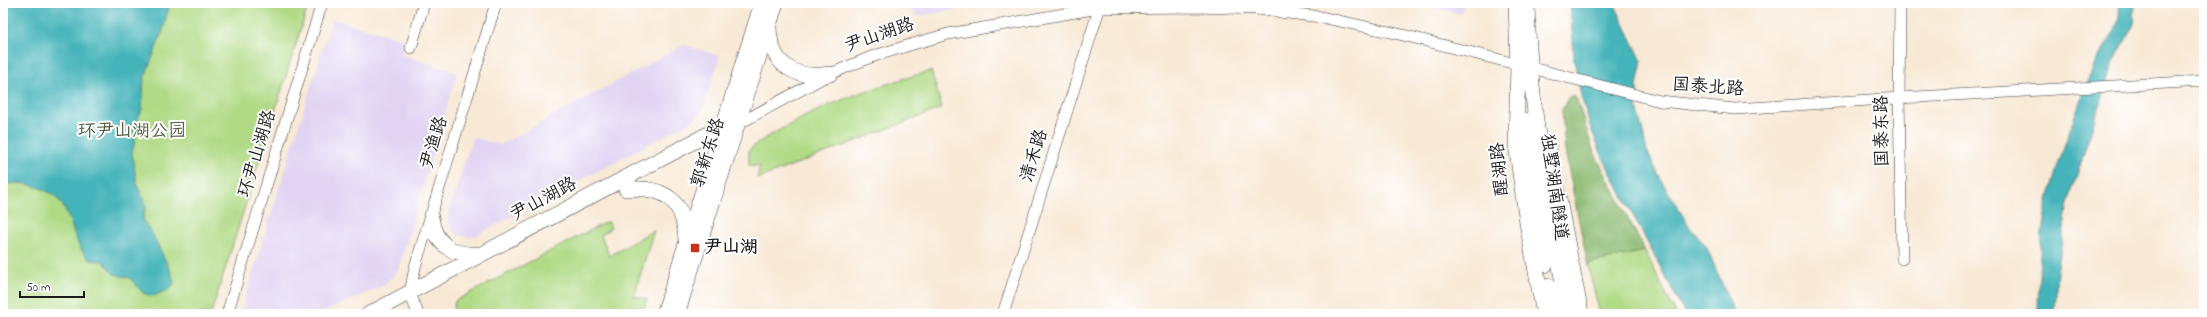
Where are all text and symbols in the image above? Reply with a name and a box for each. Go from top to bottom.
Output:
street label: 尹山湖路 [842,12,918,60]
street label: 国泰北路 [1671,73,1745,103]
street label: 国泰东路 [1869,95,1897,167]
street label: 环尹山湖路 [232,107,284,201]
street label: 尹渔路 [415,113,455,173]
street label: 郭新东路 [686,115,732,191]
park label: 环尹山湖公园 [78,119,186,145]
street label: 清禾路 [1015,126,1055,186]
street label: 独墅湖南隧道 [1533,132,1573,242]
street label: 醒湖路 [1485,141,1517,197]
street label: 尹山湖路 [506,172,582,228]
place label: 尹山湖 [704,235,758,261]
marker: 尹山湖 [689,242,701,254]
scale bar [20,273,84,299]
text: 50 m [26,279,50,297]

